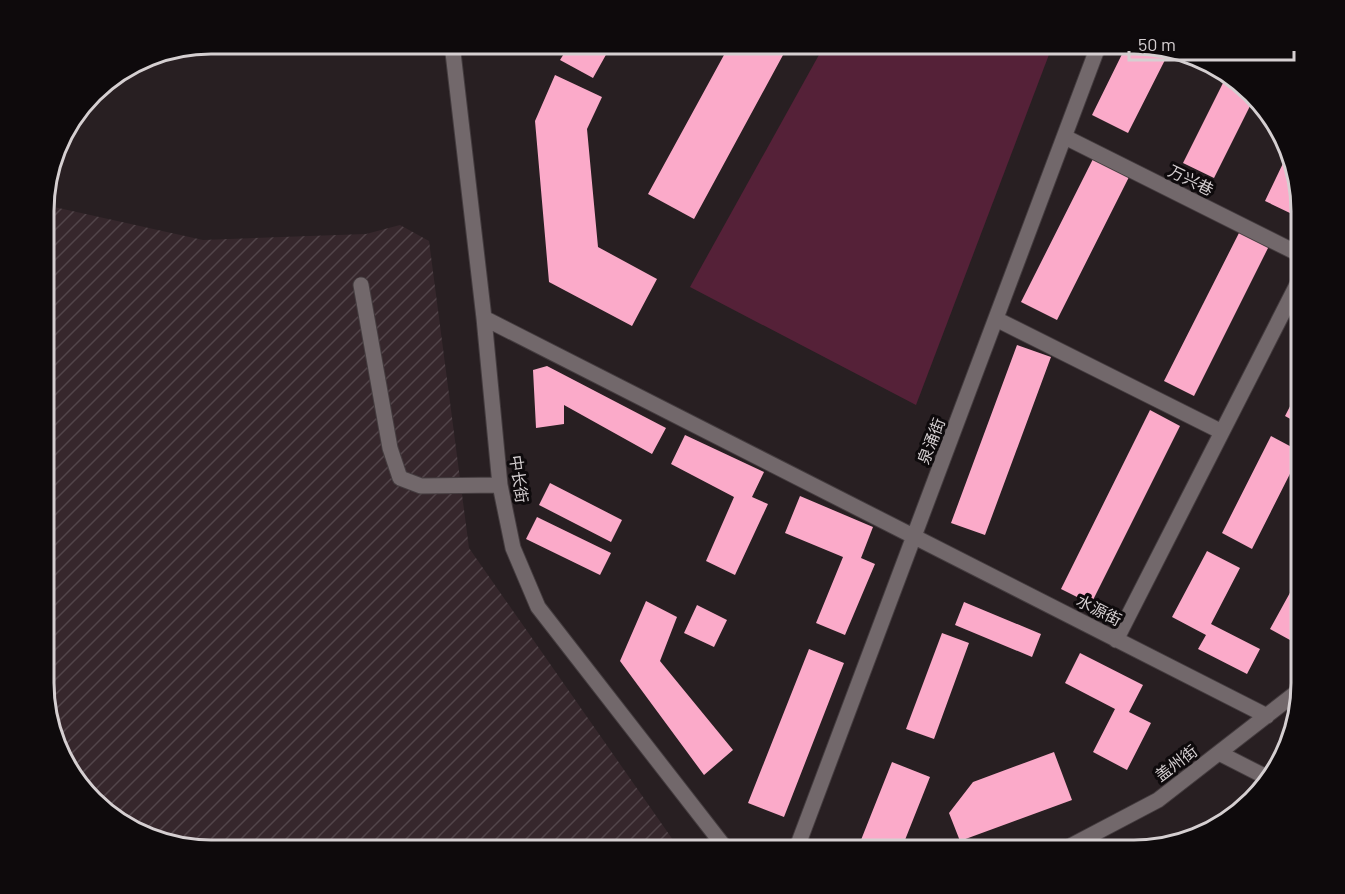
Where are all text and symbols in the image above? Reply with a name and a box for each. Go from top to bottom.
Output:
scale bar [1129,24,1294,62]
text: 50 m [1138,33,1176,55]
street label: 万兴巷 [1165,160,1217,199]
street label: 泉涌街 [913,415,948,467]
street label: 中长街 [507,454,532,504]
street label: 水源街 [1074,590,1125,629]
street label: 盖州街 [1151,741,1201,785]

